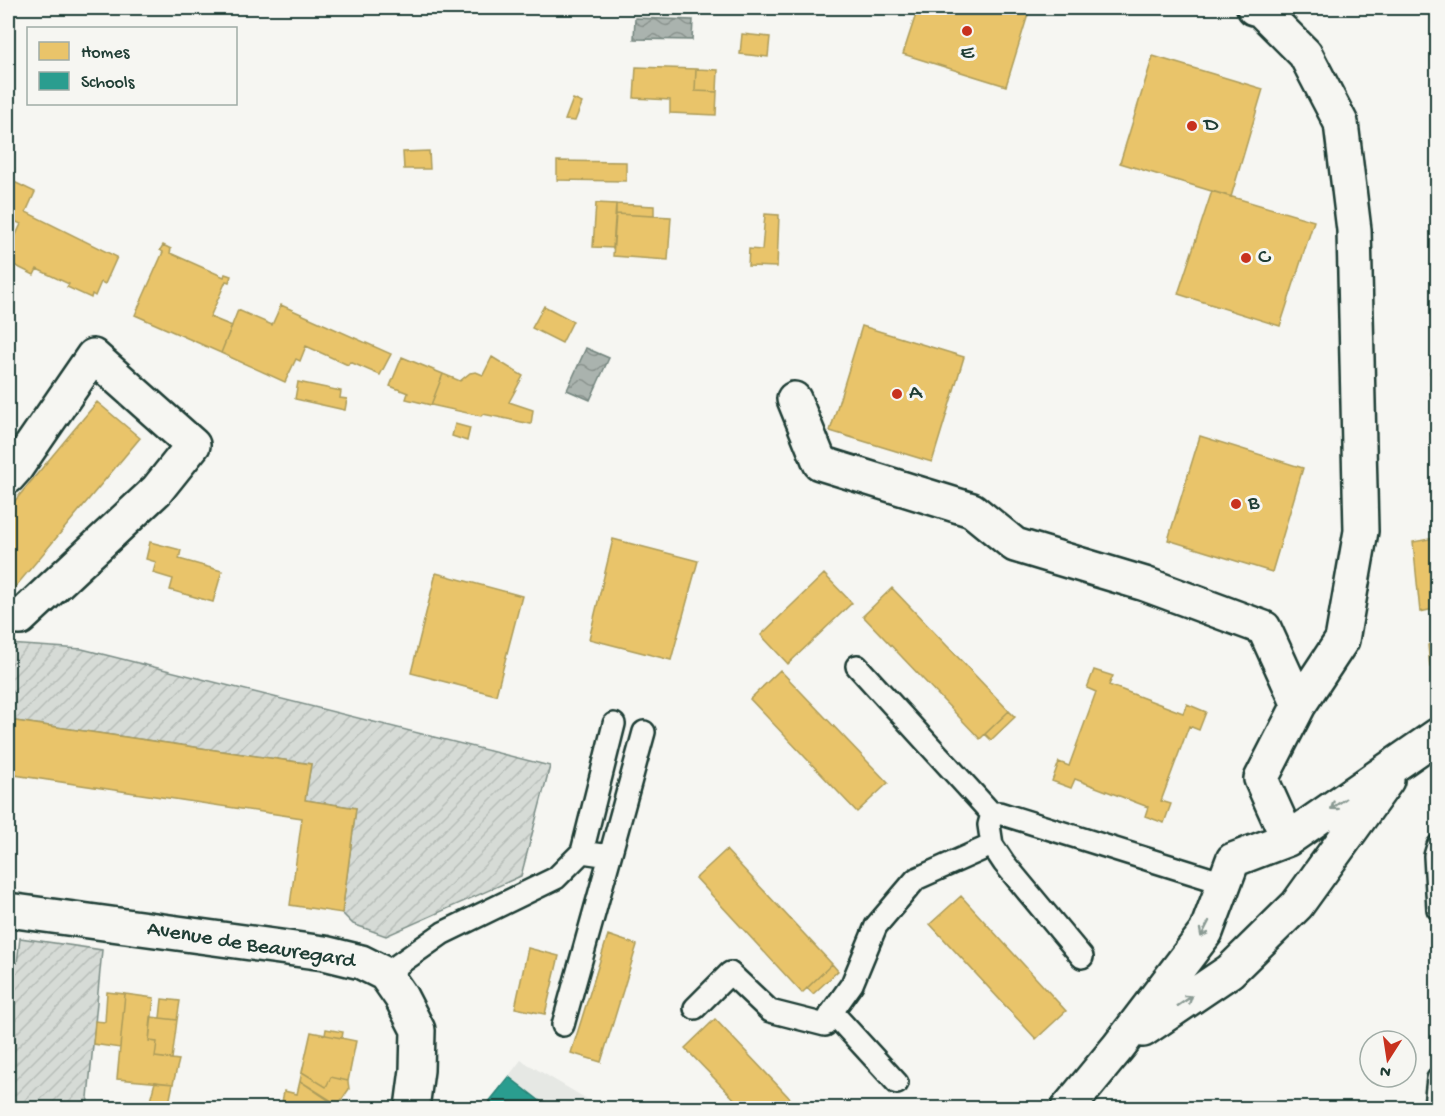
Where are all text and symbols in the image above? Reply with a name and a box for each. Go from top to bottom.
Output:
marker: E [960,24,974,38]
legend [27,27,237,105]
place label: E [960,41,975,67]
text: Homes [81,43,131,64]
text: Schools [81,73,136,94]
place label: D [1202,113,1219,139]
marker: D [1185,119,1199,133]
place label: C [1258,245,1272,271]
marker: C [1239,251,1253,265]
place label: A [909,381,923,407]
marker: A [890,387,904,401]
place label: B [1247,491,1260,517]
marker: B [1229,497,1243,511]
one-way arrow [1330,798,1347,810]
street label: Avenue de Beauregard [145,917,359,976]
one-way arrow [1199,920,1211,938]
one-way arrow [1176,995,1192,1007]
north arrow [1358,1029,1418,1089]
text: N [1378,1060,1393,1081]

